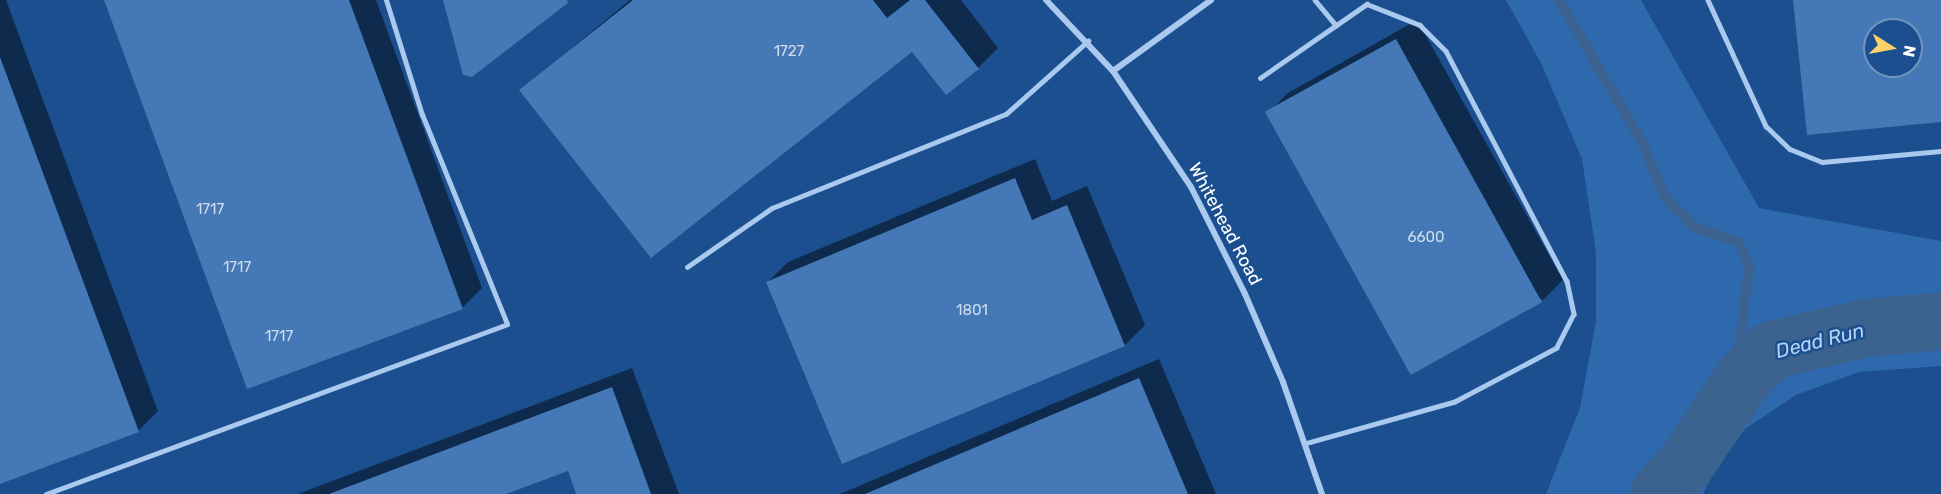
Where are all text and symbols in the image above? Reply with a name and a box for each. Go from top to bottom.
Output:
north arrow [1863,18,1923,78]
house number: 1727 [774,43,804,61]
text: N [1899,44,1920,59]
street label: Whitehead Road [1184,159,1266,289]
house number: 1717 [196,201,224,219]
house number: 6600 [1407,229,1445,247]
house number: 1717 [223,259,251,277]
house number: 1801 [956,302,988,320]
water label: Dead Run [1773,318,1867,364]
house number: 1717 [265,328,293,346]

